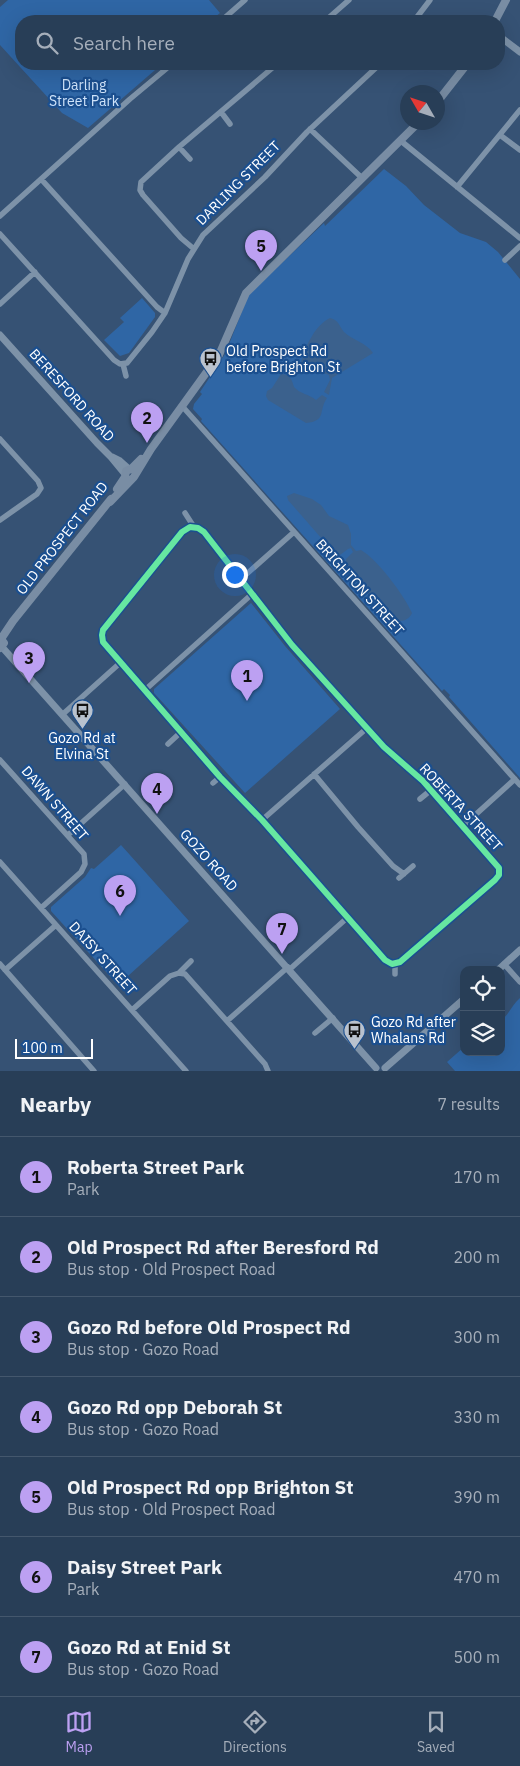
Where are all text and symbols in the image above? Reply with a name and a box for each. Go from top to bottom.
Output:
search box [15,15,505,70]
icon: search [33,29,61,57]
text: Search here [73,31,175,55]
park label: Darling Street Park [49,76,120,110]
north arrow [400,85,445,130]
street label: DARLING STREET [192,137,284,229]
pin: 5 [245,230,277,271]
place label: Old Prospect Rd before Brighton St [226,342,340,376]
street label: BERESFORD ROAD [26,345,118,445]
bus stop icon: Old Prospect Rd before Brighton St [198,347,222,378]
pin: 2 [131,402,163,443]
street label: OLD PROSPECT ROAD [12,478,112,598]
street label: BRIGHTON STREET [312,535,408,639]
your location [222,562,248,588]
pin: 3 [13,642,45,683]
pin: 1 [231,660,263,701]
bus stop icon: Gozo Rd at Elvina St [70,698,94,729]
place label: Gozo Rd at Elvina St [48,729,116,763]
street label: ROBERTA STREET [416,759,506,855]
street label: DAWN STREET [18,762,92,844]
pin: 4 [141,773,173,814]
street label: GOZO ROAD [176,825,242,895]
pin: 6 [104,875,136,916]
pin: 7 [266,913,298,954]
street label: DAISY STREET [65,918,141,998]
map controls [460,966,505,1056]
button: locate [460,966,505,1011]
button: layers [460,1011,505,1056]
place label: Gozo Rd after Whalans Rd [371,1013,456,1047]
bus stop icon: Gozo Rd after Whalans Rd [343,1018,367,1049]
scale bar [15,1036,92,1059]
text: 100 m [22,1039,63,1057]
text: Nearby [20,1090,91,1118]
text: 7 results [437,1094,500,1114]
text: Roberta Street Park [67,1155,244,1179]
text: 1 [31,1167,41,1187]
text: 170 m [453,1167,500,1187]
text: Park [67,1179,99,1199]
text: Old Prospect Rd after Beresford Rd [67,1235,379,1259]
text: 2 [31,1247,41,1267]
text: 200 m [453,1247,500,1267]
text: Bus stop · Old Prospect Road [67,1259,275,1279]
text: Gozo Rd before Old Prospect Rd [67,1315,350,1339]
text: 3 [31,1327,41,1347]
text: 300 m [453,1327,500,1347]
text: Bus stop · Gozo Road [67,1339,219,1359]
text: Gozo Rd opp Deborah St [67,1395,282,1419]
text: 4 [31,1407,41,1427]
text: 330 m [453,1407,500,1427]
text: Bus stop · Gozo Road [67,1419,219,1439]
text: Old Prospect Rd opp Brighton St [67,1475,354,1499]
text: 5 [31,1487,41,1507]
text: 390 m [453,1487,500,1507]
text: Bus stop · Old Prospect Road [67,1499,275,1519]
text: Daisy Street Park [67,1555,222,1579]
text: 6 [31,1567,41,1587]
text: 470 m [453,1567,500,1587]
text: Park [67,1579,99,1599]
text: Gozo Rd at Enid St [67,1635,230,1659]
text: 7 [31,1647,41,1667]
text: 500 m [453,1647,500,1667]
text: Bus stop · Gozo Road [67,1659,219,1679]
tab: Map [65,1708,93,1756]
tab: Directions [223,1708,287,1756]
tab: Saved [417,1708,455,1756]

